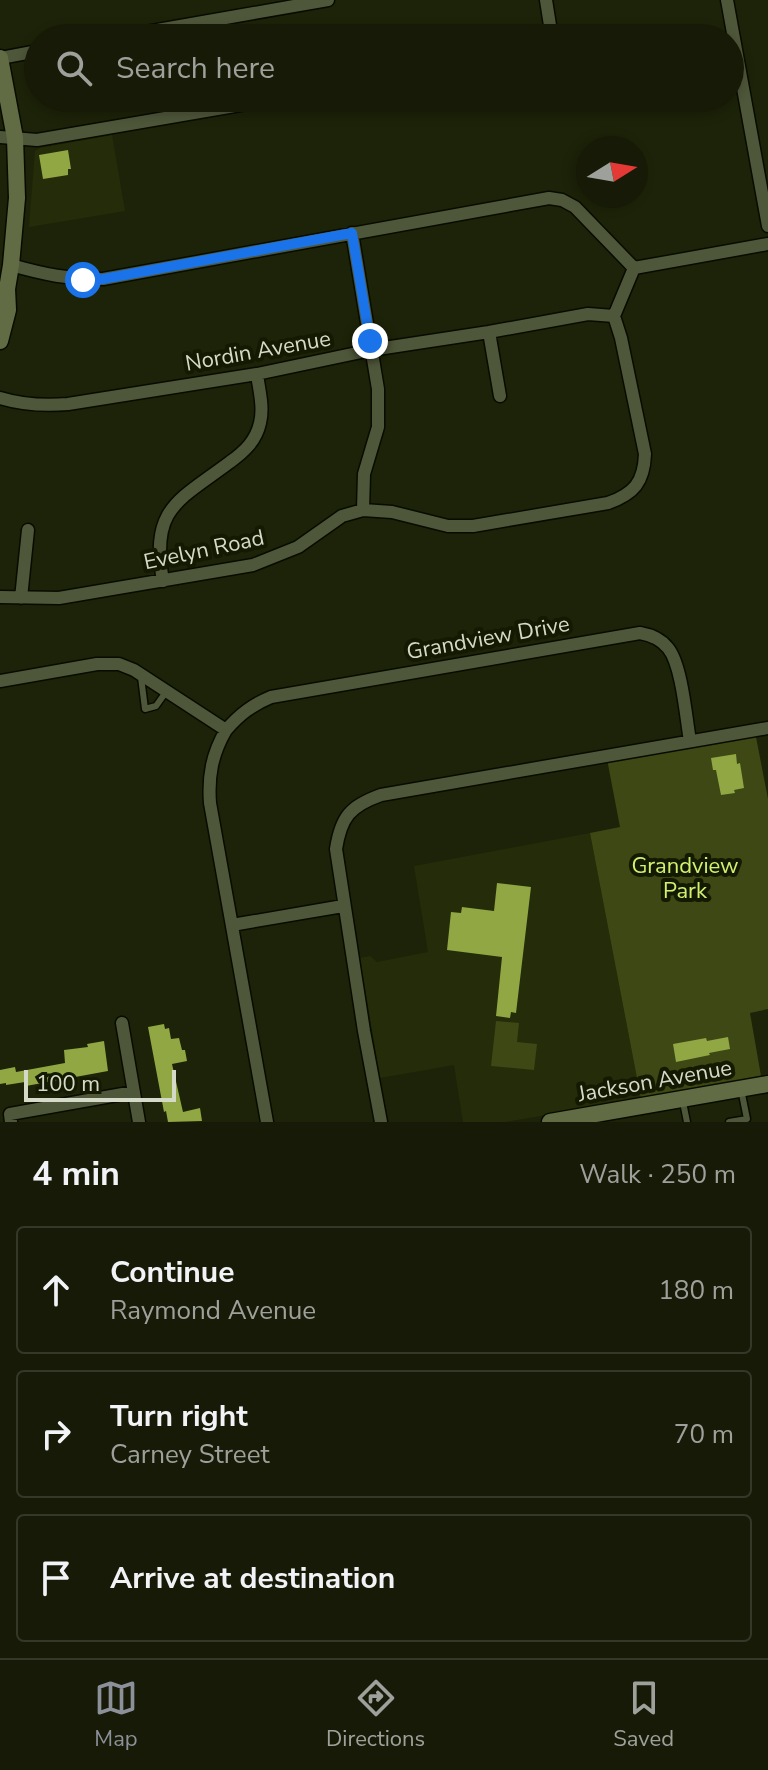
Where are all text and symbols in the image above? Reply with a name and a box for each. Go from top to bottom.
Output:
search box [24,24,744,112]
icon: search [52,46,96,90]
text: Search here [116,48,275,89]
north arrow [576,136,648,208]
route start [65,262,101,298]
street label: Nordin Avenue [183,323,333,379]
route end [352,323,388,359]
street label: Evelyn Road [141,523,267,577]
street label: Grandview Drive [404,609,572,667]
park label: Grandview Park [631,851,739,906]
street label: Jackson Avenue [575,1053,734,1109]
scale bar [24,1066,176,1102]
text: 100 m [36,1069,100,1099]
text: 4 min [32,1151,120,1197]
text: Walk · 250 m [579,1157,736,1192]
text: Continue [110,1252,235,1293]
icon: ahead [34,1268,78,1312]
text: 180 m [658,1273,734,1308]
text: Raymond Avenue [110,1293,316,1328]
text: Turn right [110,1396,248,1437]
icon: right [34,1412,78,1456]
text: 70 m [674,1417,734,1452]
text: Carney Street [110,1437,270,1472]
icon: arrive [34,1556,78,1600]
text: Arrive at destination [110,1558,395,1599]
tab: Map [94,1676,138,1754]
tab: Directions [326,1676,425,1754]
tab: Saved [613,1676,674,1754]

